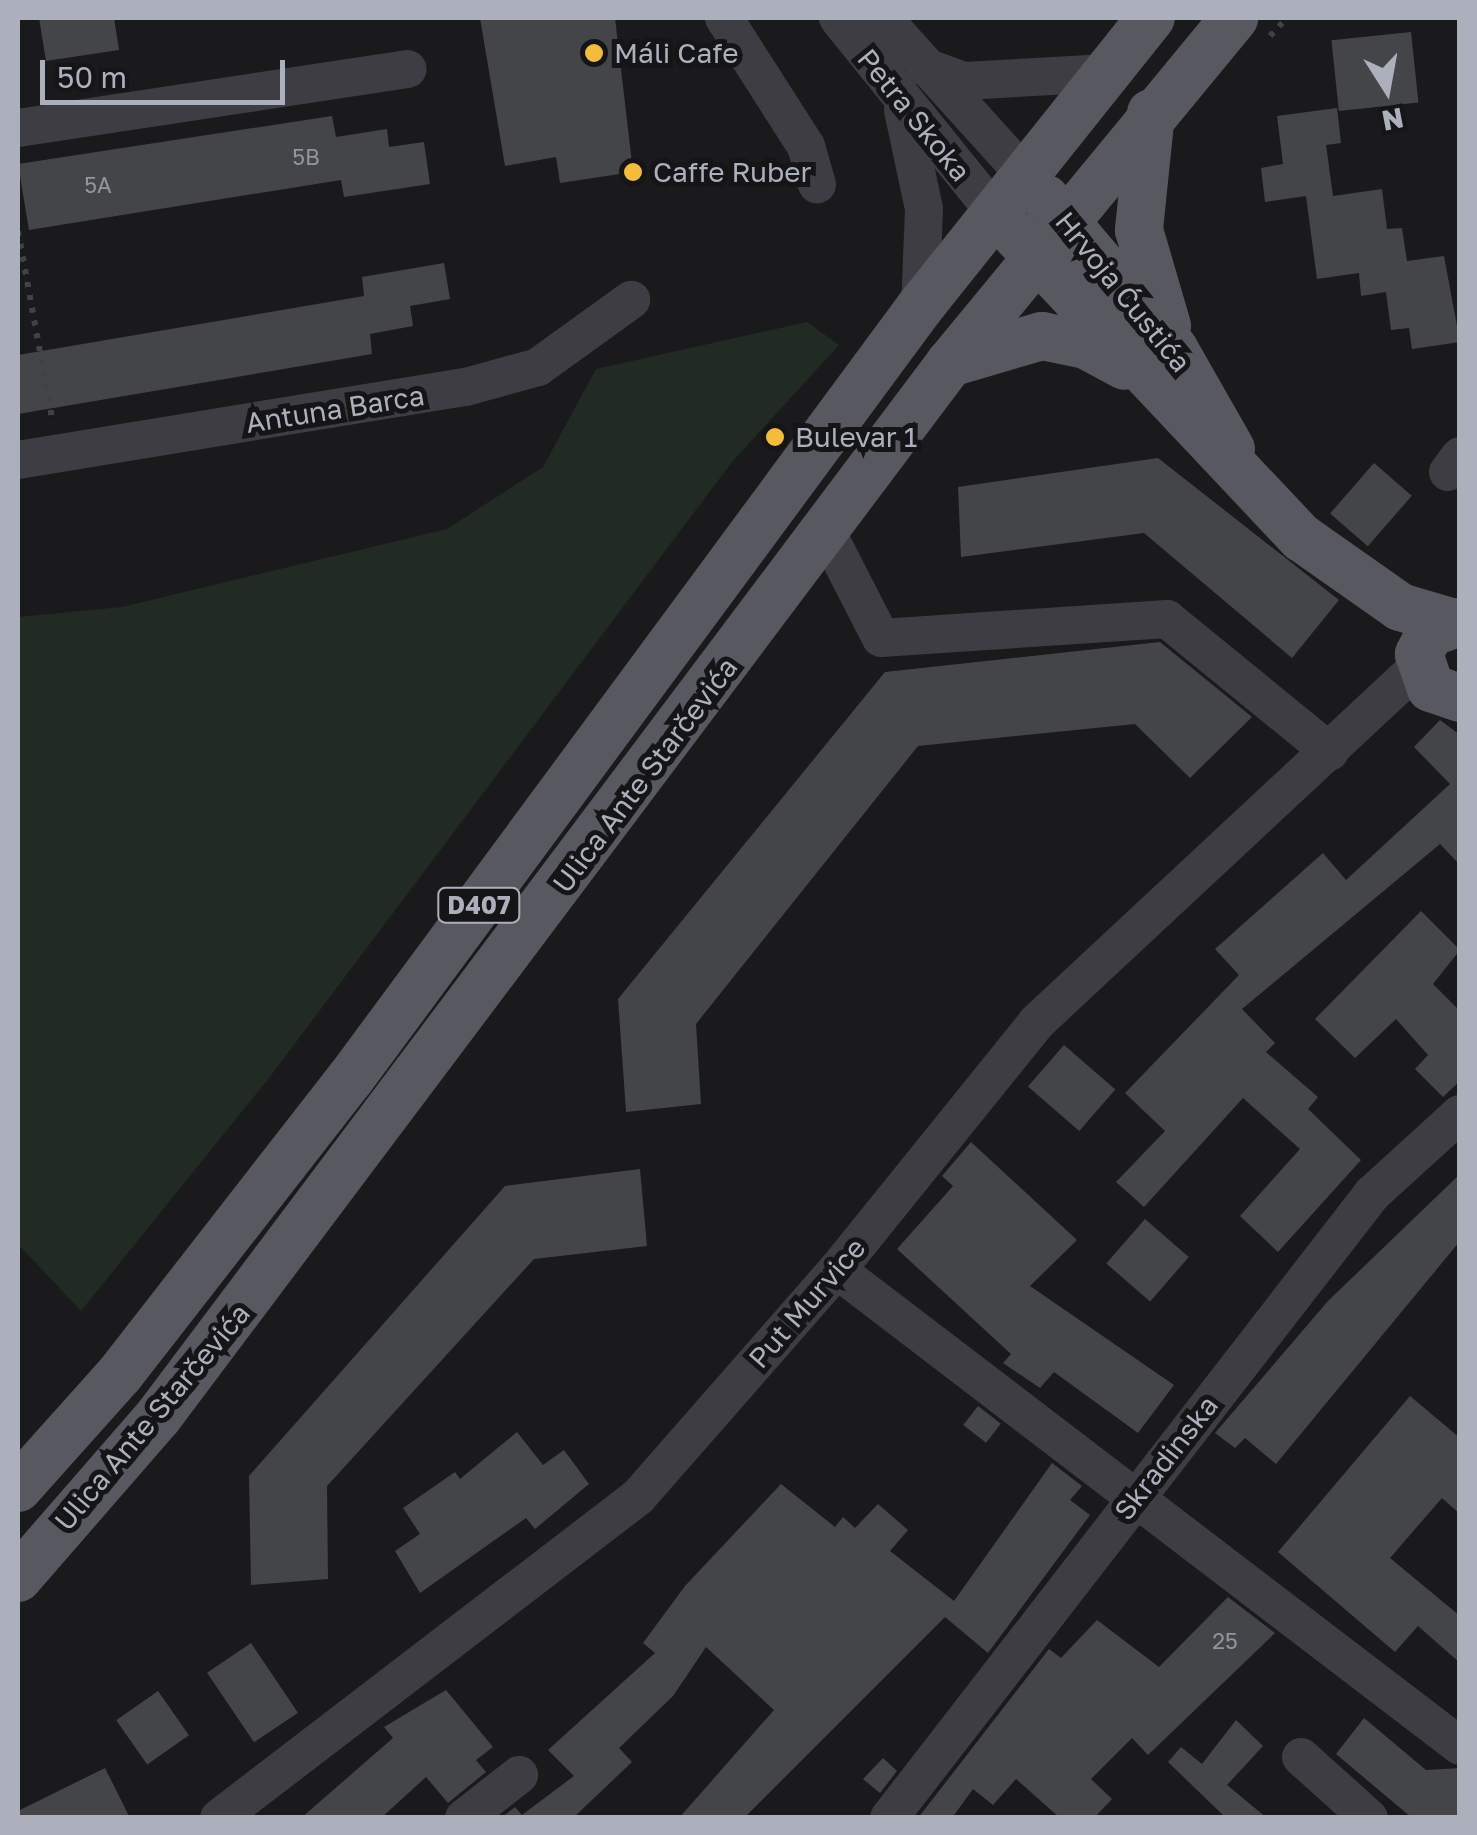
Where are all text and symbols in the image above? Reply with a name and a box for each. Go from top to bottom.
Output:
place label: Máli Cafe [614,36,738,70]
scale bar [45,40,290,102]
north arrow [1337,40,1437,140]
marker: Máli Cafe [583,42,605,64]
street label: Petra Skoka [851,42,977,188]
text: 50 m [57,59,127,95]
text: N [1379,102,1406,138]
house number: 5B [292,144,320,170]
place label: Caffe Ruber [653,155,811,189]
marker: Caffe Ruber [622,161,644,183]
house number: 5A [84,172,112,198]
street label: Hrvoja Ćustića [1048,205,1198,379]
street label: Antuna Barca [243,378,427,440]
place label: Bulevar 1 [795,420,917,454]
marker: Bulevar 1 [764,426,786,448]
street label: Ulica Ante Starčevića [546,651,744,899]
road number: D407 [436,885,522,925]
street label: Put Murvice [742,1231,872,1375]
street label: Ulica Ante Starčevića [47,1297,257,1537]
street label: Skradinska [1107,1389,1225,1527]
house number: 25 [1212,1628,1238,1654]

